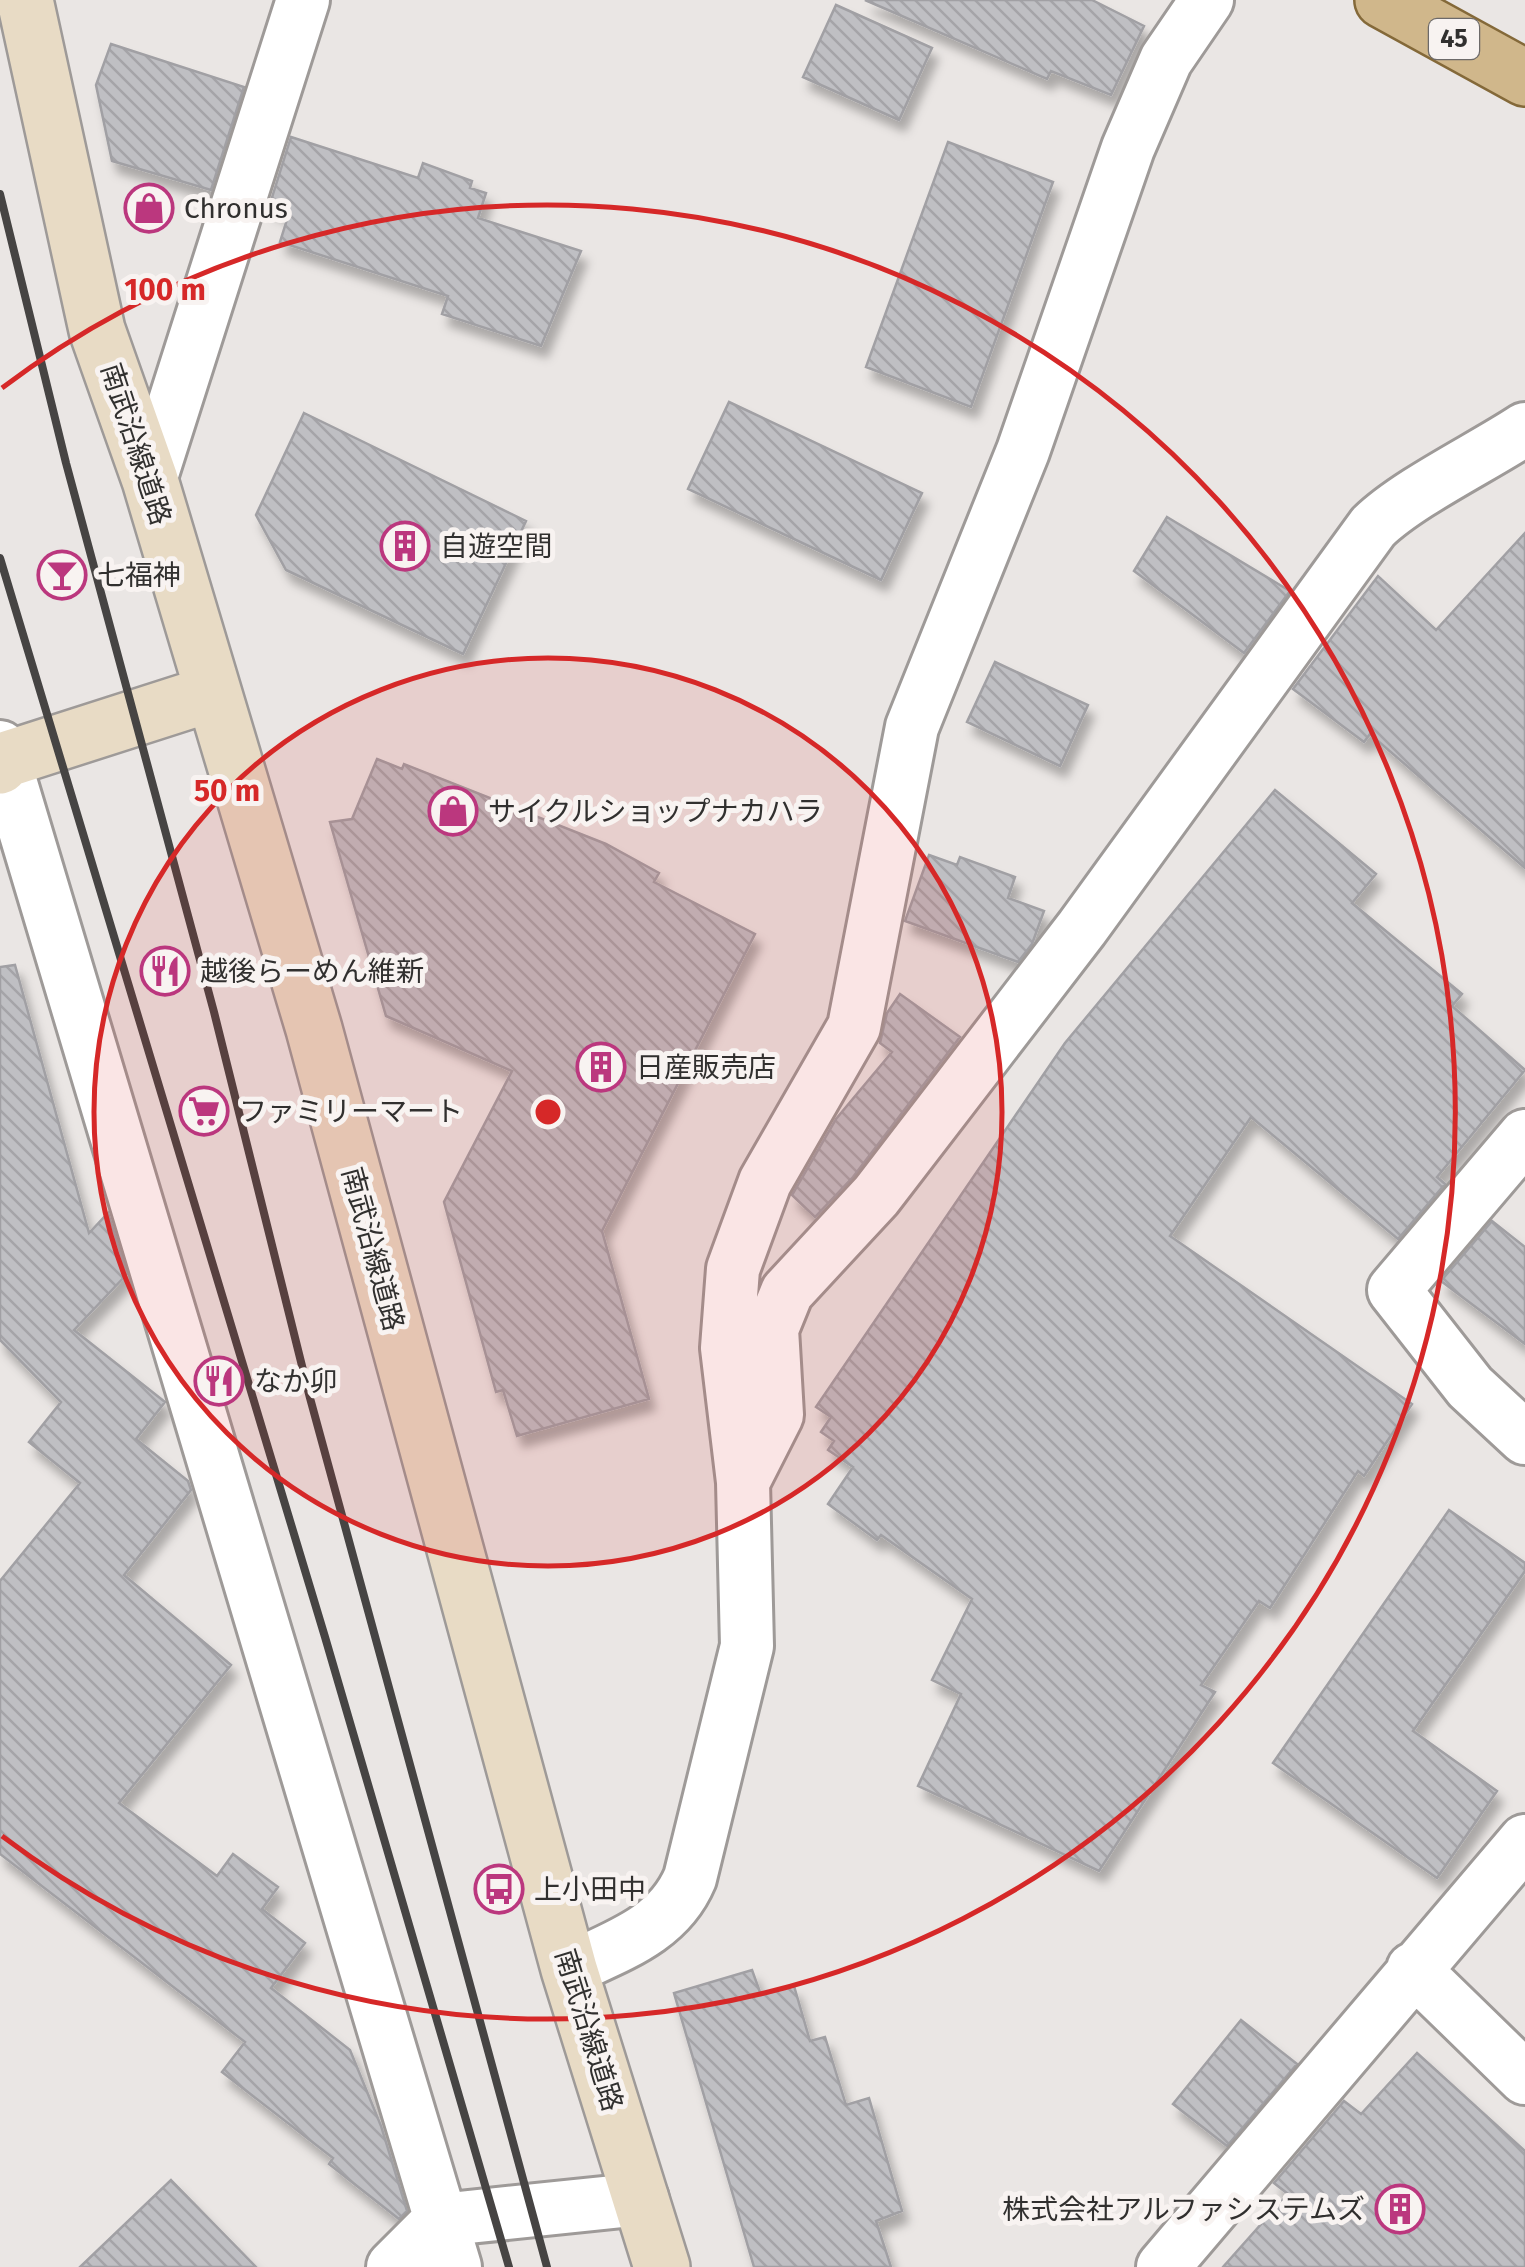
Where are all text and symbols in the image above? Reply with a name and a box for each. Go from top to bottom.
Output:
road number: 45 [1429,19,1479,59]
shop icon: Chronus [123,182,175,234]
place label: Chronus [184,192,288,225]
text: 100 m [124,272,206,308]
street label: 南武沿線道路 [94,359,178,529]
building icon: 自遊空間 [379,520,431,572]
place label: 自遊空間 [440,530,552,563]
bar icon: 七福神 [36,549,88,601]
place label: 七福神 [97,559,181,592]
text: 50 m [194,773,260,809]
shop icon: サイクルショップナカハラ [427,785,479,837]
place label: サイクルショップナカハラ [488,795,823,828]
restaurant icon: 越後らーめん維新 [139,945,191,997]
place label: 越後らーめん維新 [200,955,424,988]
building icon: 日産販売店 [575,1041,627,1093]
place label: 日産販売店 [636,1051,776,1084]
supermarket icon: ファミリーマート [178,1085,230,1137]
centre of rings [530,1094,566,1130]
place label: ファミリーマート [239,1095,463,1128]
street label: 南武沿線道路 [335,1164,411,1334]
restaurant icon: なか卯 [193,1355,245,1407]
place label: なか卯 [254,1365,338,1398]
bus stop icon: 上小田中 [473,1863,525,1915]
place label: 上小田中 [534,1873,646,1906]
street label: 南武沿線道路 [549,1945,629,2115]
building icon: 株式会社アルファシステムズ [1374,2183,1426,2235]
place label: 株式会社アルファシステムズ [1002,2193,1365,2226]

